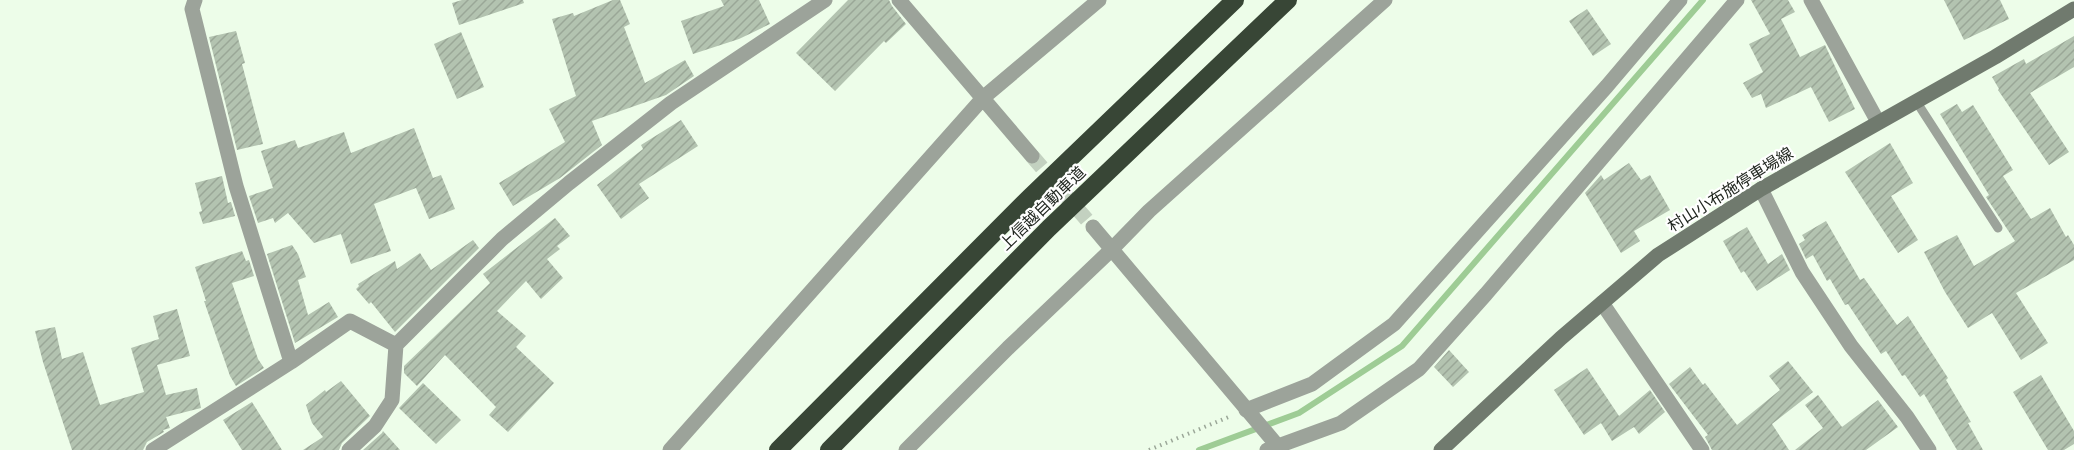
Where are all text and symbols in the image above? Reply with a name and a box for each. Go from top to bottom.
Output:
street label: 村山小布施停車場線 [1664,142,1796,236]
street label: 上信越自動車道 [995,162,1089,254]

